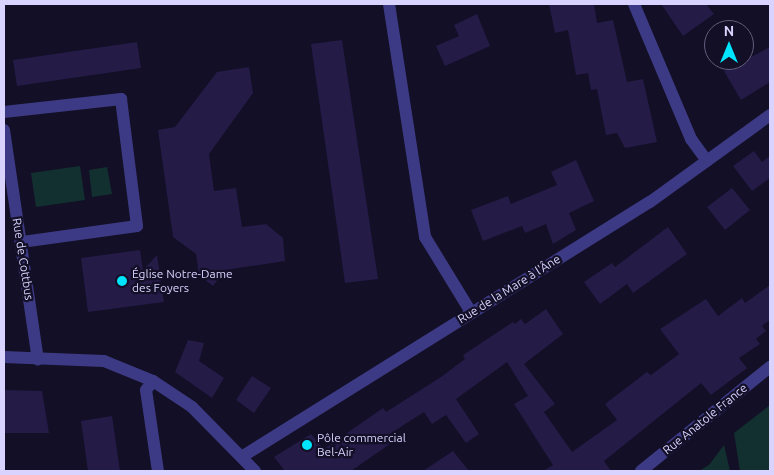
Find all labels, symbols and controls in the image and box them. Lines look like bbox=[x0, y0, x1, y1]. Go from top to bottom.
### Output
north arrow bbox=[704, 20, 754, 70]
text: N bbox=[724, 23, 734, 39]
street label: Rue de Cottbus bbox=[9, 217, 37, 301]
street label: Rue de la Mare à l'Âne bbox=[455, 252, 563, 326]
place label: Église Notre-Dame des Foyers bbox=[132, 267, 233, 295]
marker: Église Notre-Dame des Foyers bbox=[116, 275, 128, 287]
street label: Rue Anatole France bbox=[660, 380, 750, 458]
place label: Pôle commercial Bel-Air bbox=[317, 431, 406, 459]
marker: Pôle commercial Bel-Air bbox=[301, 439, 313, 451]

